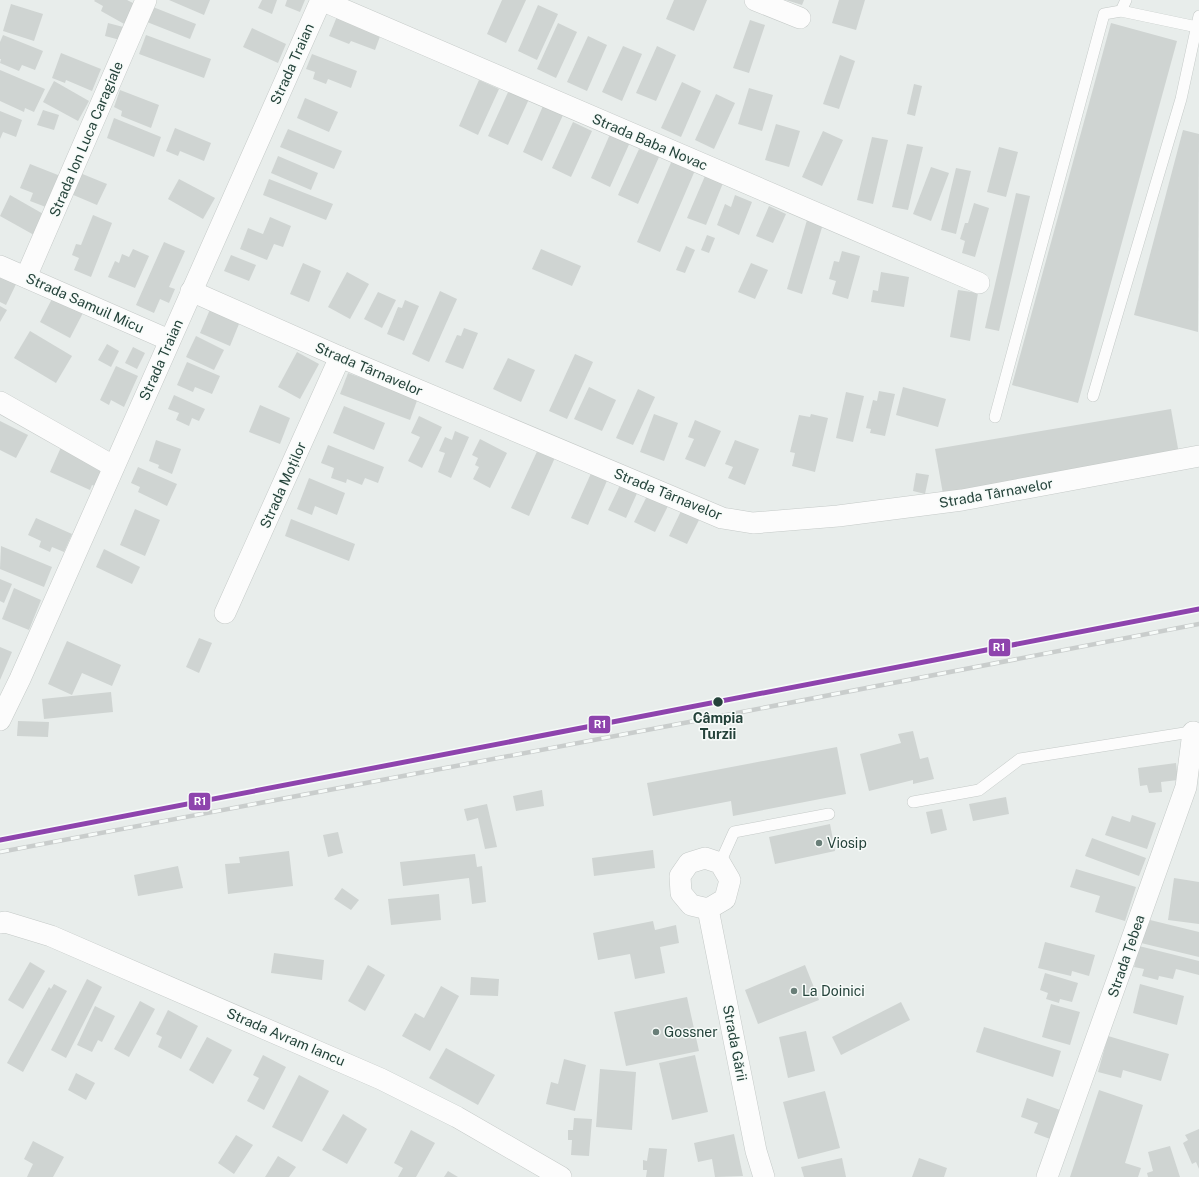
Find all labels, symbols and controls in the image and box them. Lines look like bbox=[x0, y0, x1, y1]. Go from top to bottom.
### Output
street label: Strada Traian bbox=[267, 21, 317, 107]
street label: Strada Ion Luca Caragiale bbox=[46, 59, 126, 219]
street label: Strada Baba Novac bbox=[590, 110, 710, 174]
street label: Strada Samuil Micu bbox=[24, 270, 146, 336]
street label: Strada Traian bbox=[136, 317, 186, 403]
street label: Strada Târnavelor bbox=[313, 339, 425, 399]
street label: Strada Moților bbox=[257, 439, 309, 531]
street label: Strada Târnavelor bbox=[612, 465, 724, 523]
street label: Strada Târnavelor bbox=[938, 475, 1054, 511]
line badge: R1 bbox=[988, 638, 1011, 657]
text: R1 bbox=[993, 641, 1005, 653]
marker: Câmpia Turzii bbox=[711, 695, 725, 709]
place label: Câmpia Turzii bbox=[693, 710, 743, 742]
line badge: R1 bbox=[588, 715, 611, 734]
text: R1 bbox=[594, 718, 606, 730]
line badge: R1 bbox=[188, 792, 211, 811]
text: R1 bbox=[194, 795, 206, 807]
place label: Viosip bbox=[827, 835, 867, 851]
marker: Viosip bbox=[814, 838, 824, 848]
street label: Strada Țebea bbox=[1104, 913, 1148, 999]
place label: La Doinici bbox=[802, 983, 865, 999]
marker: La Doinici bbox=[789, 986, 799, 996]
street label: Strada Gării bbox=[720, 1003, 750, 1083]
street label: Strada Avram Iancu bbox=[224, 1005, 348, 1069]
place label: Gossner bbox=[664, 1024, 718, 1040]
marker: Gossner bbox=[651, 1027, 661, 1037]

